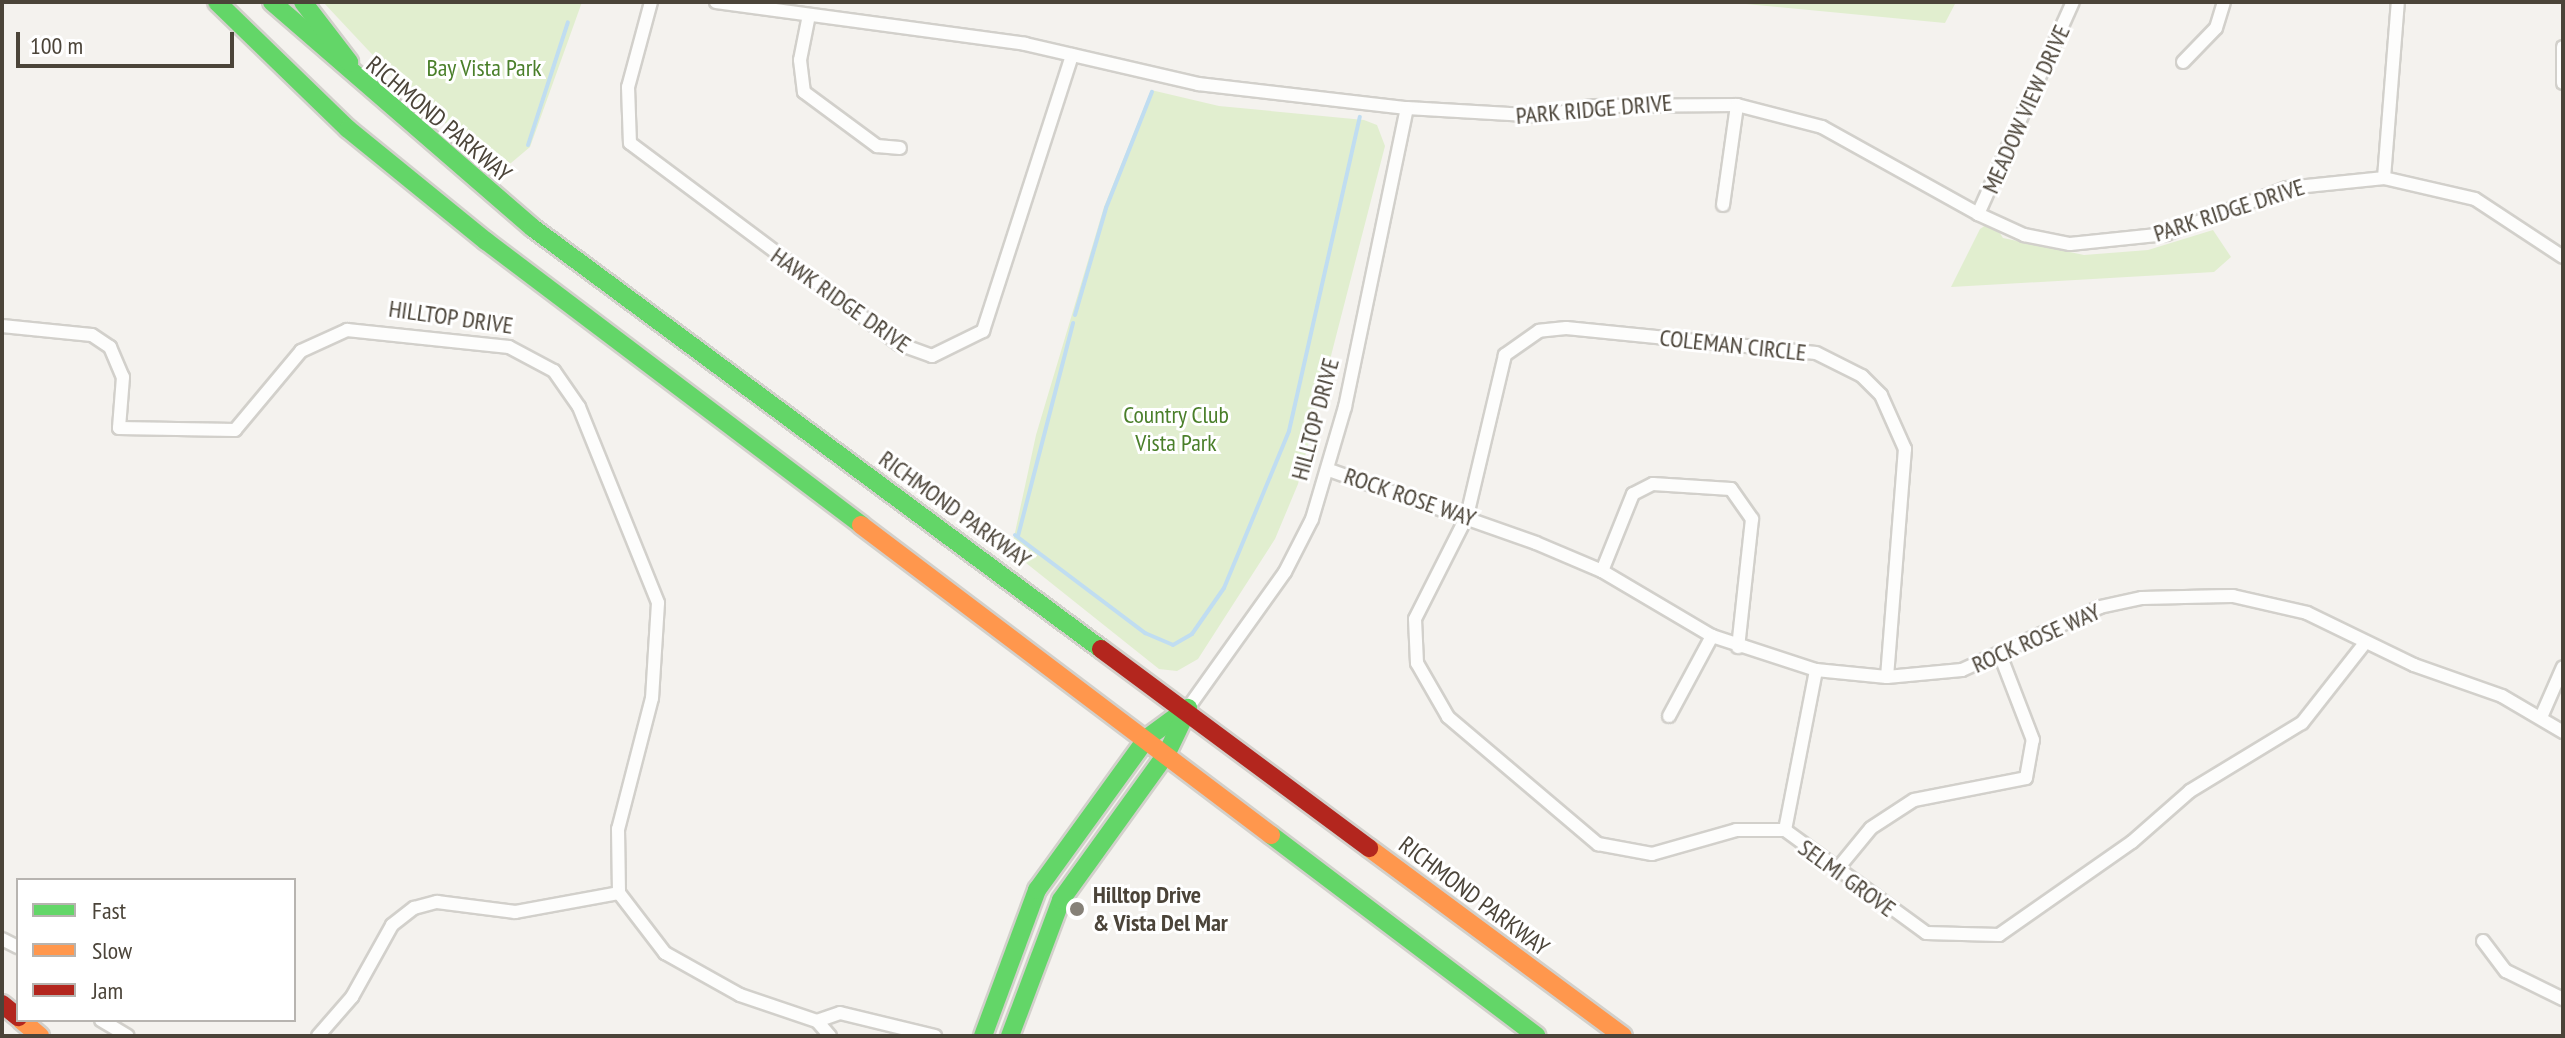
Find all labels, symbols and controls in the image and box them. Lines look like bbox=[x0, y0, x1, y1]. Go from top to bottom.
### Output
scale bar bbox=[20, 16, 238, 66]
street label: MEADOW VIEW DRIVE bbox=[1976, 20, 2076, 198]
text: 100 m bbox=[30, 30, 83, 61]
street label: RICHMOND PARKWAY bbox=[361, 50, 517, 188]
park label: Bay Vista Park bbox=[426, 54, 542, 82]
street label: PARK RIDGE DRIVE bbox=[1514, 88, 1674, 130]
street label: PARK RIDGE DRIVE bbox=[2150, 172, 2308, 248]
street label: HAWK RIDGE DRIVE bbox=[765, 241, 917, 359]
street label: HILLTOP DRIVE bbox=[387, 294, 515, 340]
street label: COLEMAN CIRCLE bbox=[1658, 323, 1808, 367]
street label: HILLTOP DRIVE bbox=[1285, 354, 1345, 484]
park label: Country Club Vista Park bbox=[1123, 401, 1229, 457]
street label: RICHMOND PARKWAY bbox=[874, 444, 1036, 574]
street label: ROCK ROSE WAY bbox=[1340, 461, 1480, 533]
street label: ROCK ROSE WAY bbox=[1967, 597, 2105, 679]
street label: RICHMOND PARKWAY bbox=[1393, 830, 1555, 962]
street label: SELMI GROVE bbox=[1793, 833, 1901, 923]
legend bbox=[16, 878, 296, 1022]
place label: Hilltop Drive & Vista Del Mar bbox=[1093, 881, 1228, 937]
text: Fast bbox=[92, 895, 126, 926]
marker: Hilltop Drive & Vista Del Mar bbox=[1068, 900, 1086, 918]
text: Slow bbox=[92, 935, 132, 966]
text: Jam bbox=[92, 975, 123, 1006]

